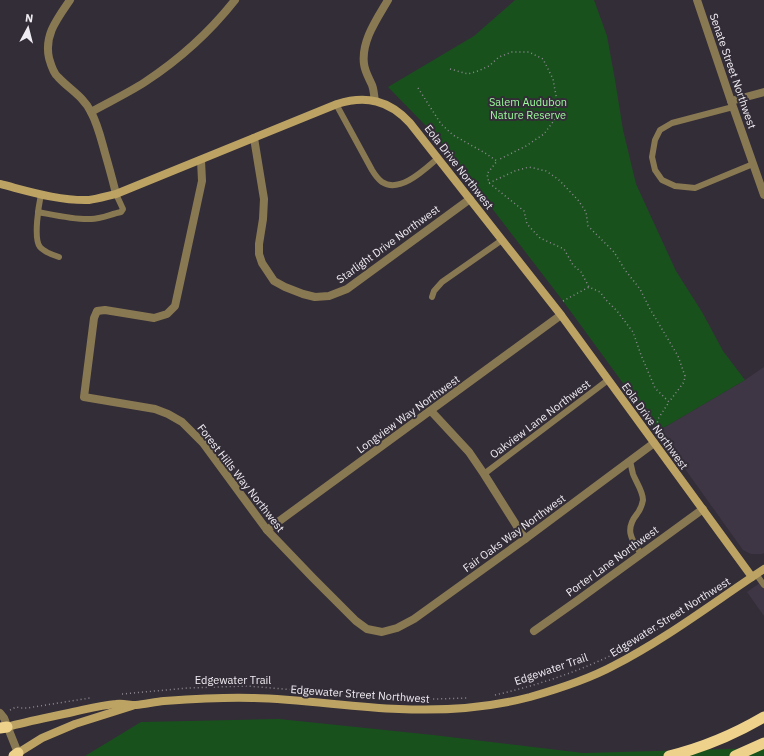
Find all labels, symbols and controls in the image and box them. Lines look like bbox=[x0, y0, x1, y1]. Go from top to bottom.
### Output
north arrow bbox=[8, 8, 48, 48]
text: N bbox=[24, 11, 34, 26]
street label: Senate Street Northwest bbox=[707, 11, 759, 131]
park label: Salem Audubon Nature Reserve bbox=[489, 95, 567, 122]
street label: Eola Drive Northwest bbox=[422, 122, 497, 212]
street label: Starlight Drive Northwest bbox=[334, 202, 442, 286]
street label: Longview Way Northwest bbox=[354, 372, 462, 456]
street label: Oakview Lane Northwest bbox=[487, 377, 593, 461]
street label: Eola Drive Northwest bbox=[619, 380, 691, 472]
street label: Forest Hills Way Northwest bbox=[194, 421, 288, 535]
street label: Fair Oaks Way Northwest bbox=[460, 491, 568, 575]
street label: Porter Lane Northwest bbox=[563, 523, 661, 599]
street label: Edgewater Street Northwest bbox=[607, 574, 733, 660]
street label: Edgewater Trail bbox=[513, 650, 589, 688]
street label: Edgewater Trail bbox=[195, 673, 271, 687]
street label: Edgewater Street Northwest bbox=[290, 682, 430, 706]

